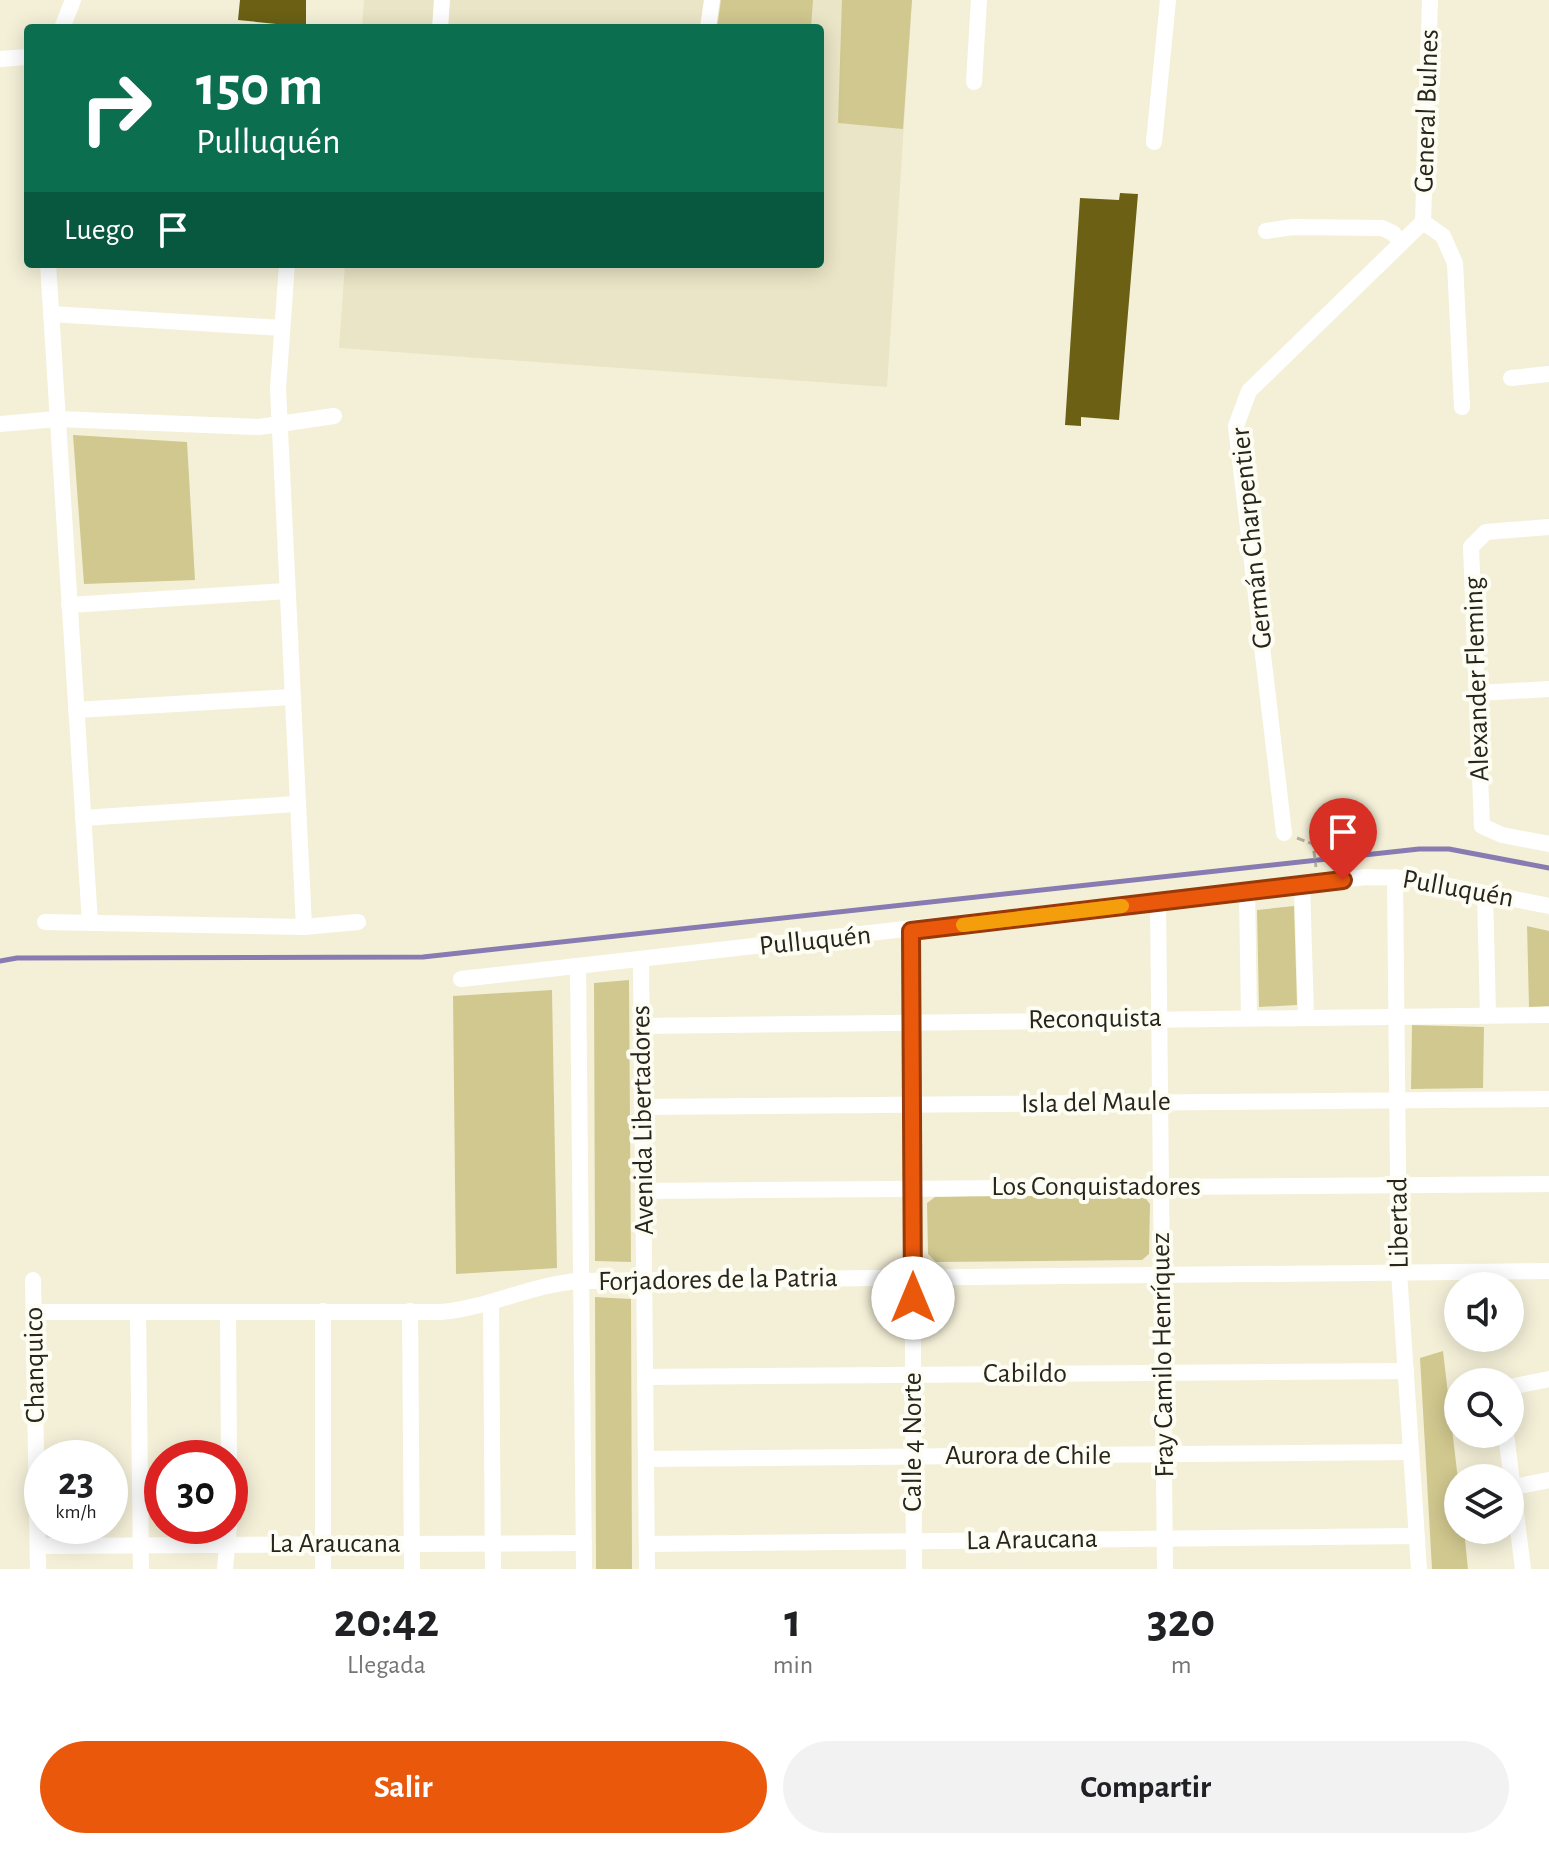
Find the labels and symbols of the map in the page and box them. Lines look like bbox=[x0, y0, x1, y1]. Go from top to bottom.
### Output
street label: General Bulnes bbox=[1410, 29, 1444, 193]
street label: Germán Charpentier bbox=[1226, 426, 1278, 650]
street label: Alexander Fleming bbox=[1459, 576, 1495, 782]
pin bbox=[1309, 798, 1377, 880]
street label: Pulluquén bbox=[1400, 865, 1516, 913]
street label: Pulluquén bbox=[758, 921, 872, 961]
street label: Reconquista bbox=[1028, 1004, 1162, 1034]
street label: Avenida Libertadores bbox=[627, 1005, 659, 1235]
street label: Isla del Maule bbox=[1021, 1088, 1171, 1118]
street label: Los Conquistadores bbox=[991, 1173, 1201, 1201]
street label: Libertad bbox=[1384, 1177, 1414, 1269]
street label: Fray Camilo Henríquez bbox=[1147, 1232, 1179, 1478]
position arrow bbox=[871, 1256, 955, 1340]
street label: Forjadores de la Patria bbox=[598, 1264, 838, 1296]
street label: Chanquico bbox=[20, 1307, 50, 1423]
street label: Cabildo bbox=[983, 1360, 1067, 1388]
street label: Calle 4 Norte bbox=[899, 1372, 927, 1512]
speed limit sign: 30 bbox=[144, 1440, 248, 1544]
street label: Aurora de Chile bbox=[945, 1442, 1111, 1470]
street label: La Araucana bbox=[966, 1525, 1098, 1555]
street label: La Araucana bbox=[269, 1530, 401, 1558]

